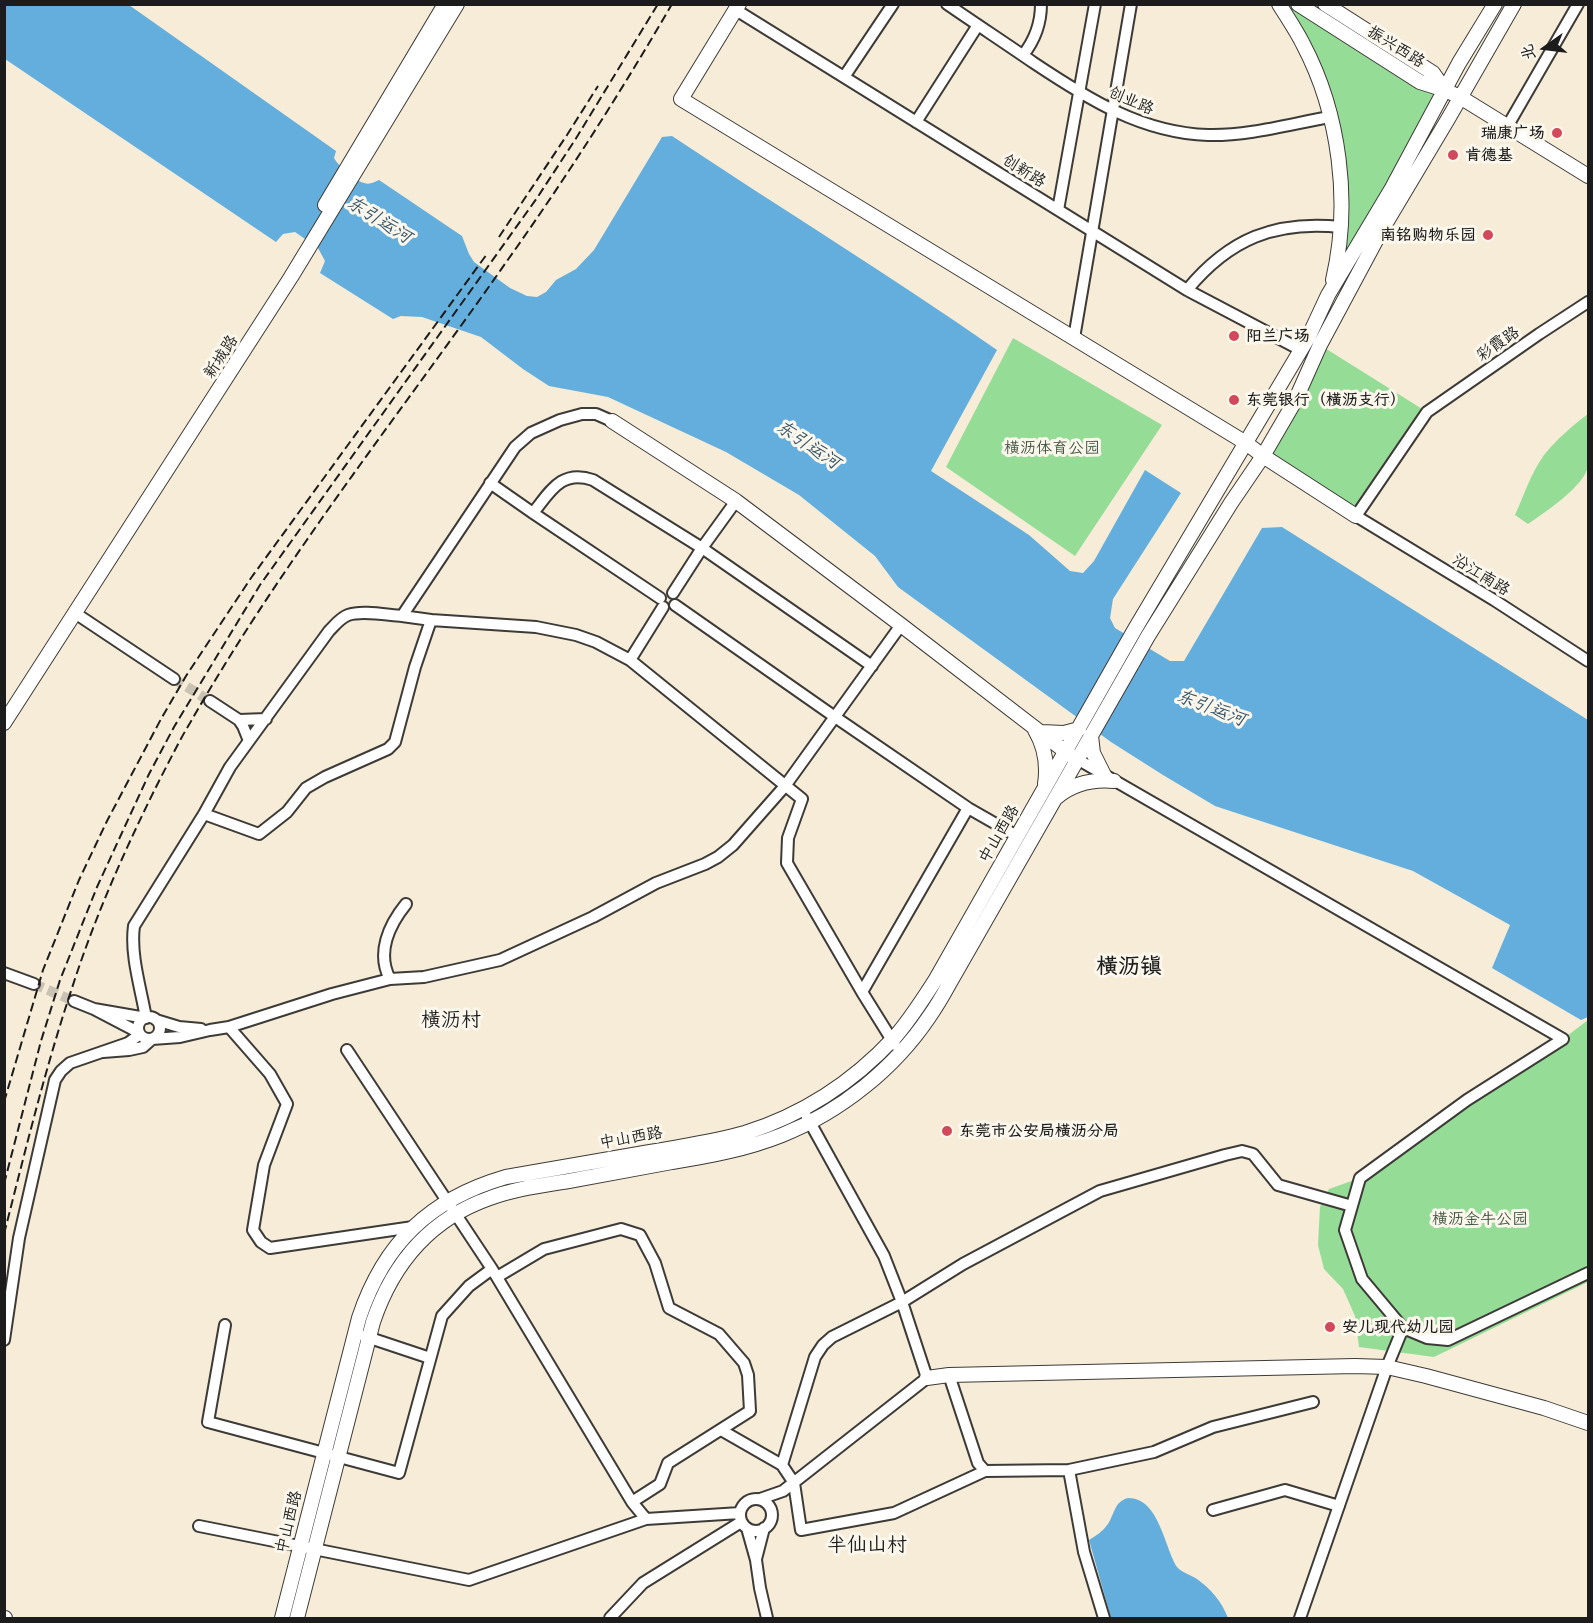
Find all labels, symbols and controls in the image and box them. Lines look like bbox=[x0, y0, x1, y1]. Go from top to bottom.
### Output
north arrow bbox=[1515, 18, 1575, 78]
street label: 振兴西路 bbox=[1364, 22, 1428, 72]
text: 北 bbox=[1516, 42, 1539, 63]
street label: 创业路 bbox=[1105, 83, 1157, 119]
place label: 瑞康广场 bbox=[1481, 123, 1545, 143]
marker: 瑞康广场 bbox=[1550, 126, 1564, 140]
place label: 肯德基 bbox=[1465, 145, 1513, 165]
marker: 肯德基 bbox=[1446, 148, 1460, 162]
street label: 创新路 bbox=[999, 150, 1049, 192]
water label: 东引运河 bbox=[343, 192, 415, 248]
place label: 南铭购物乐园 bbox=[1380, 225, 1476, 245]
marker: 南铭购物乐园 bbox=[1481, 228, 1495, 242]
street label: 彩霞路 bbox=[1473, 322, 1523, 366]
place label: 阳兰广场 bbox=[1246, 326, 1310, 346]
marker: 阳兰广场 bbox=[1227, 329, 1241, 343]
street label: 新城路 bbox=[200, 332, 242, 382]
place label: 东莞银行（横沥支行） bbox=[1246, 390, 1406, 410]
marker: 东莞银行（横沥支行） bbox=[1227, 393, 1241, 407]
water label: 东引运河 bbox=[772, 416, 844, 474]
park label: 横沥体育公园 bbox=[1004, 438, 1100, 458]
street label: 沿江南路 bbox=[1449, 550, 1513, 600]
water label: 东引运河 bbox=[1174, 685, 1248, 731]
street label: 中山西路 bbox=[975, 801, 1023, 867]
district label: 横沥镇 bbox=[1096, 954, 1162, 980]
district label: 横沥村 bbox=[421, 1008, 481, 1032]
place label: 东莞市公安局横沥分局 bbox=[959, 1121, 1119, 1141]
street label: 中山西路 bbox=[598, 1123, 664, 1153]
marker: 东莞市公安局横沥分局 bbox=[940, 1124, 954, 1138]
park label: 横沥金牛公园 bbox=[1432, 1209, 1528, 1229]
place label: 安儿现代幼儿园 bbox=[1342, 1317, 1454, 1337]
marker: 安儿现代幼儿园 bbox=[1323, 1320, 1337, 1334]
street label: 中山西路 bbox=[272, 1489, 306, 1555]
district label: 半仙山村 bbox=[827, 1533, 907, 1557]

